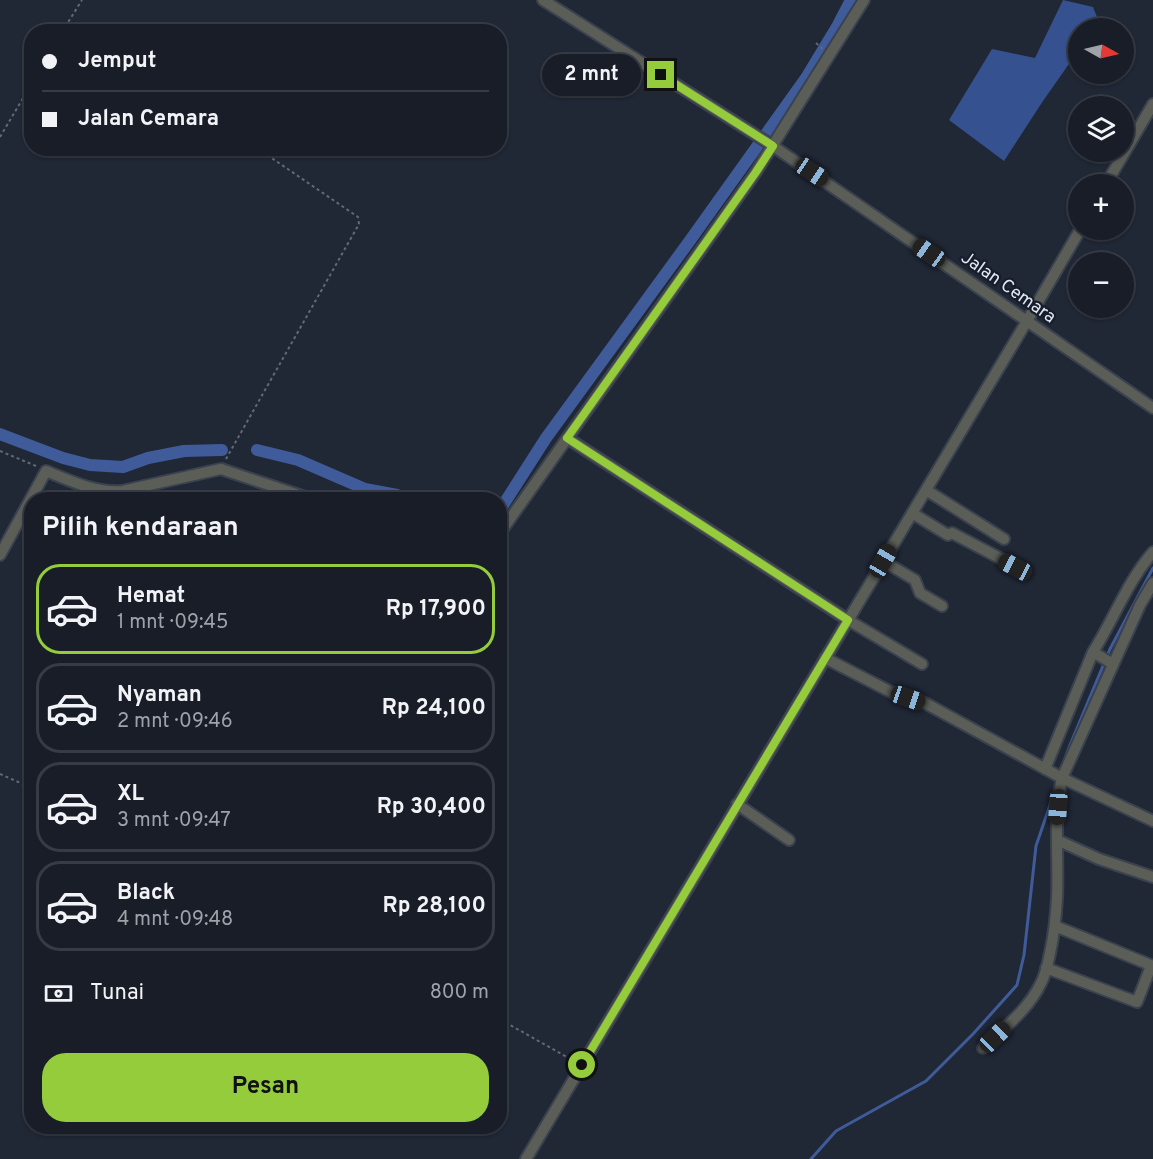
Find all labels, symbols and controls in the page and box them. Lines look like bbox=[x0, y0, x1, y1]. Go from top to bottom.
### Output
north arrow bbox=[1068, 18, 1134, 84]
map controls bbox=[1068, 18, 1134, 318]
text: Jemput bbox=[78, 48, 156, 75]
callout: 2 mnt bbox=[541, 54, 640, 96]
route end bbox=[647, 61, 674, 88]
text: 2 mnt bbox=[564, 62, 619, 88]
button: layers bbox=[1068, 96, 1134, 162]
text: Jalan Cemara bbox=[78, 106, 219, 133]
car bbox=[792, 154, 832, 190]
button: + bbox=[1068, 174, 1134, 240]
car bbox=[909, 235, 949, 271]
street label: Jalan Cemara bbox=[956, 247, 1060, 329]
button: − bbox=[1068, 252, 1134, 318]
text: Pilih kendaraan bbox=[42, 511, 239, 545]
car bbox=[866, 541, 900, 581]
car bbox=[995, 551, 1035, 583]
icon: car bbox=[45, 582, 99, 636]
text: Hemat bbox=[117, 583, 185, 610]
text: Rp 17,900 bbox=[386, 596, 486, 623]
text: 1 mnt · 09:45 bbox=[117, 610, 228, 636]
icon: car bbox=[45, 681, 99, 735]
text: Nyaman bbox=[117, 682, 202, 709]
car bbox=[888, 684, 928, 712]
text: Rp 24,100 bbox=[382, 695, 486, 722]
text: 2 mnt · 09:46 bbox=[117, 709, 233, 735]
icon: car bbox=[45, 780, 99, 834]
text: XL bbox=[117, 781, 144, 808]
car bbox=[1048, 788, 1068, 826]
text: Rp 30,400 bbox=[377, 794, 486, 821]
text: 3 mnt · 09:47 bbox=[117, 808, 231, 834]
icon: car bbox=[45, 879, 99, 933]
text: Black bbox=[117, 880, 175, 907]
text: Rp 28,100 bbox=[383, 893, 486, 920]
text: 4 mnt · 09:48 bbox=[117, 907, 233, 933]
icon: cash bbox=[42, 977, 75, 1010]
text: Tunai bbox=[90, 980, 144, 1007]
text: 800 m bbox=[430, 980, 489, 1006]
car bbox=[976, 1018, 1014, 1056]
route start bbox=[568, 1051, 595, 1078]
button: Pesan bbox=[42, 1053, 489, 1122]

